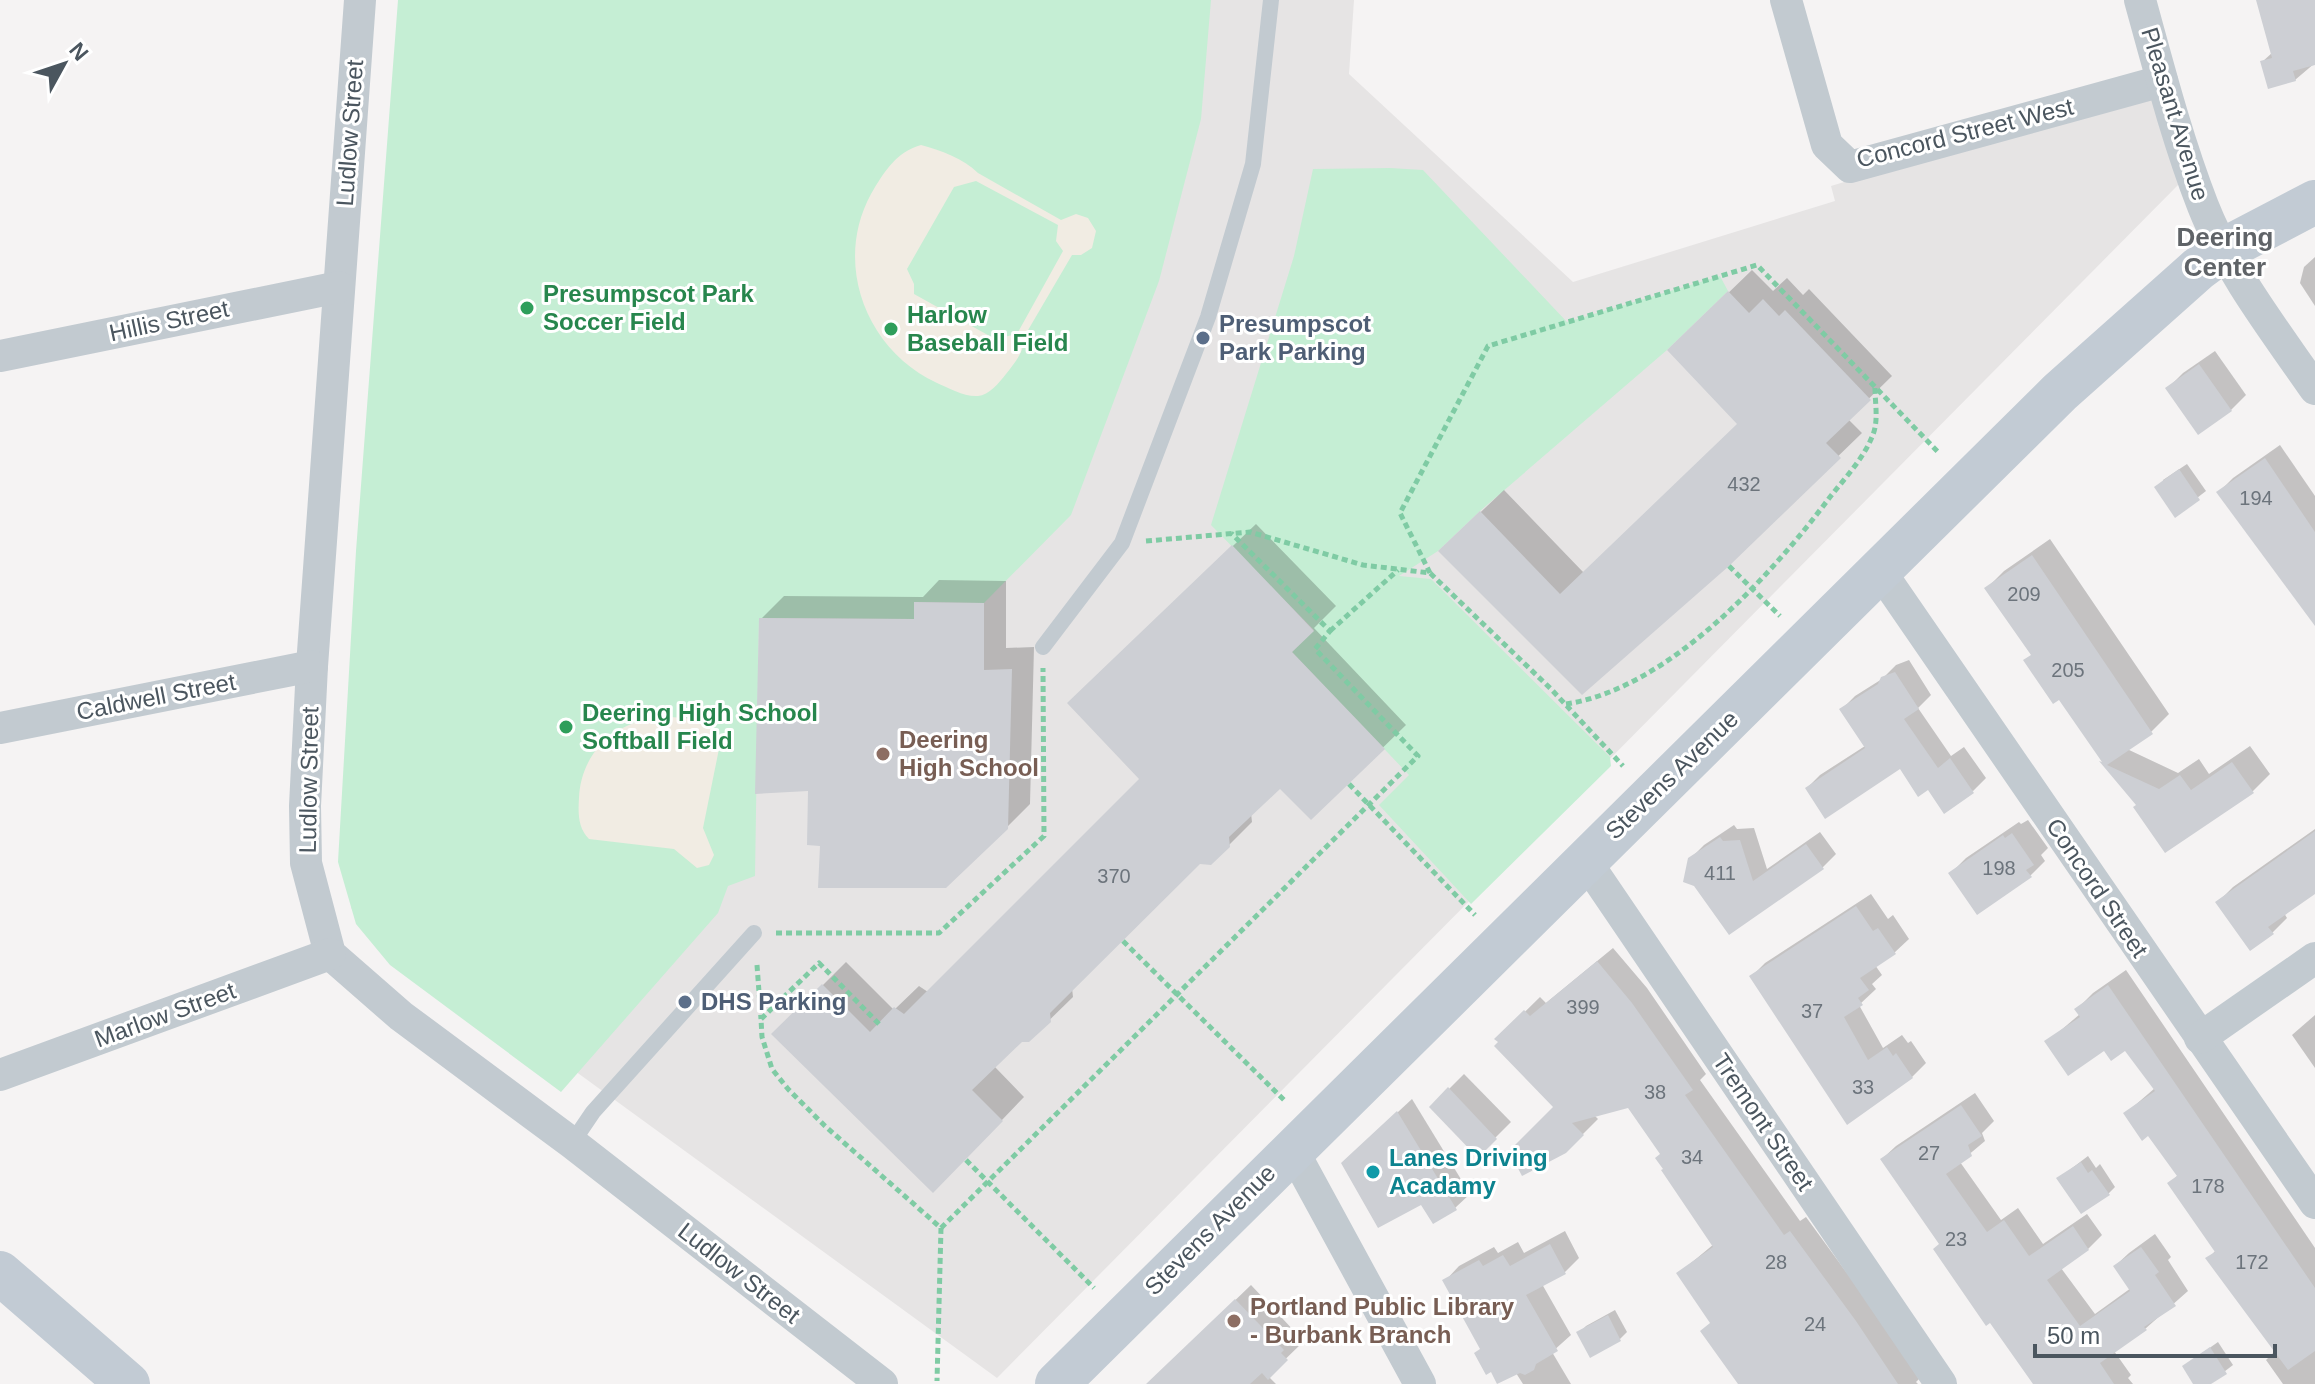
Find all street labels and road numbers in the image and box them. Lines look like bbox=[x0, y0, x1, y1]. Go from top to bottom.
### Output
street label: Pleasant Avenue bbox=[2136, 24, 2215, 204]
street label: Ludlow Street bbox=[331, 58, 368, 207]
street label: Concord Street West bbox=[1854, 92, 2076, 173]
street label: Hillis Street bbox=[107, 295, 231, 346]
street label: Caldwell Street bbox=[74, 668, 238, 725]
street label: Stevens Avenue bbox=[1600, 705, 1743, 844]
street label: Ludlow Street bbox=[294, 706, 323, 854]
street label: Concord Street bbox=[2041, 813, 2154, 962]
street label: Marlow Street bbox=[91, 976, 239, 1053]
street label: Tremont Street bbox=[1708, 1048, 1819, 1196]
street label: Stevens Avenue bbox=[1139, 1159, 1280, 1300]
street label: Ludlow Street bbox=[673, 1217, 806, 1329]

